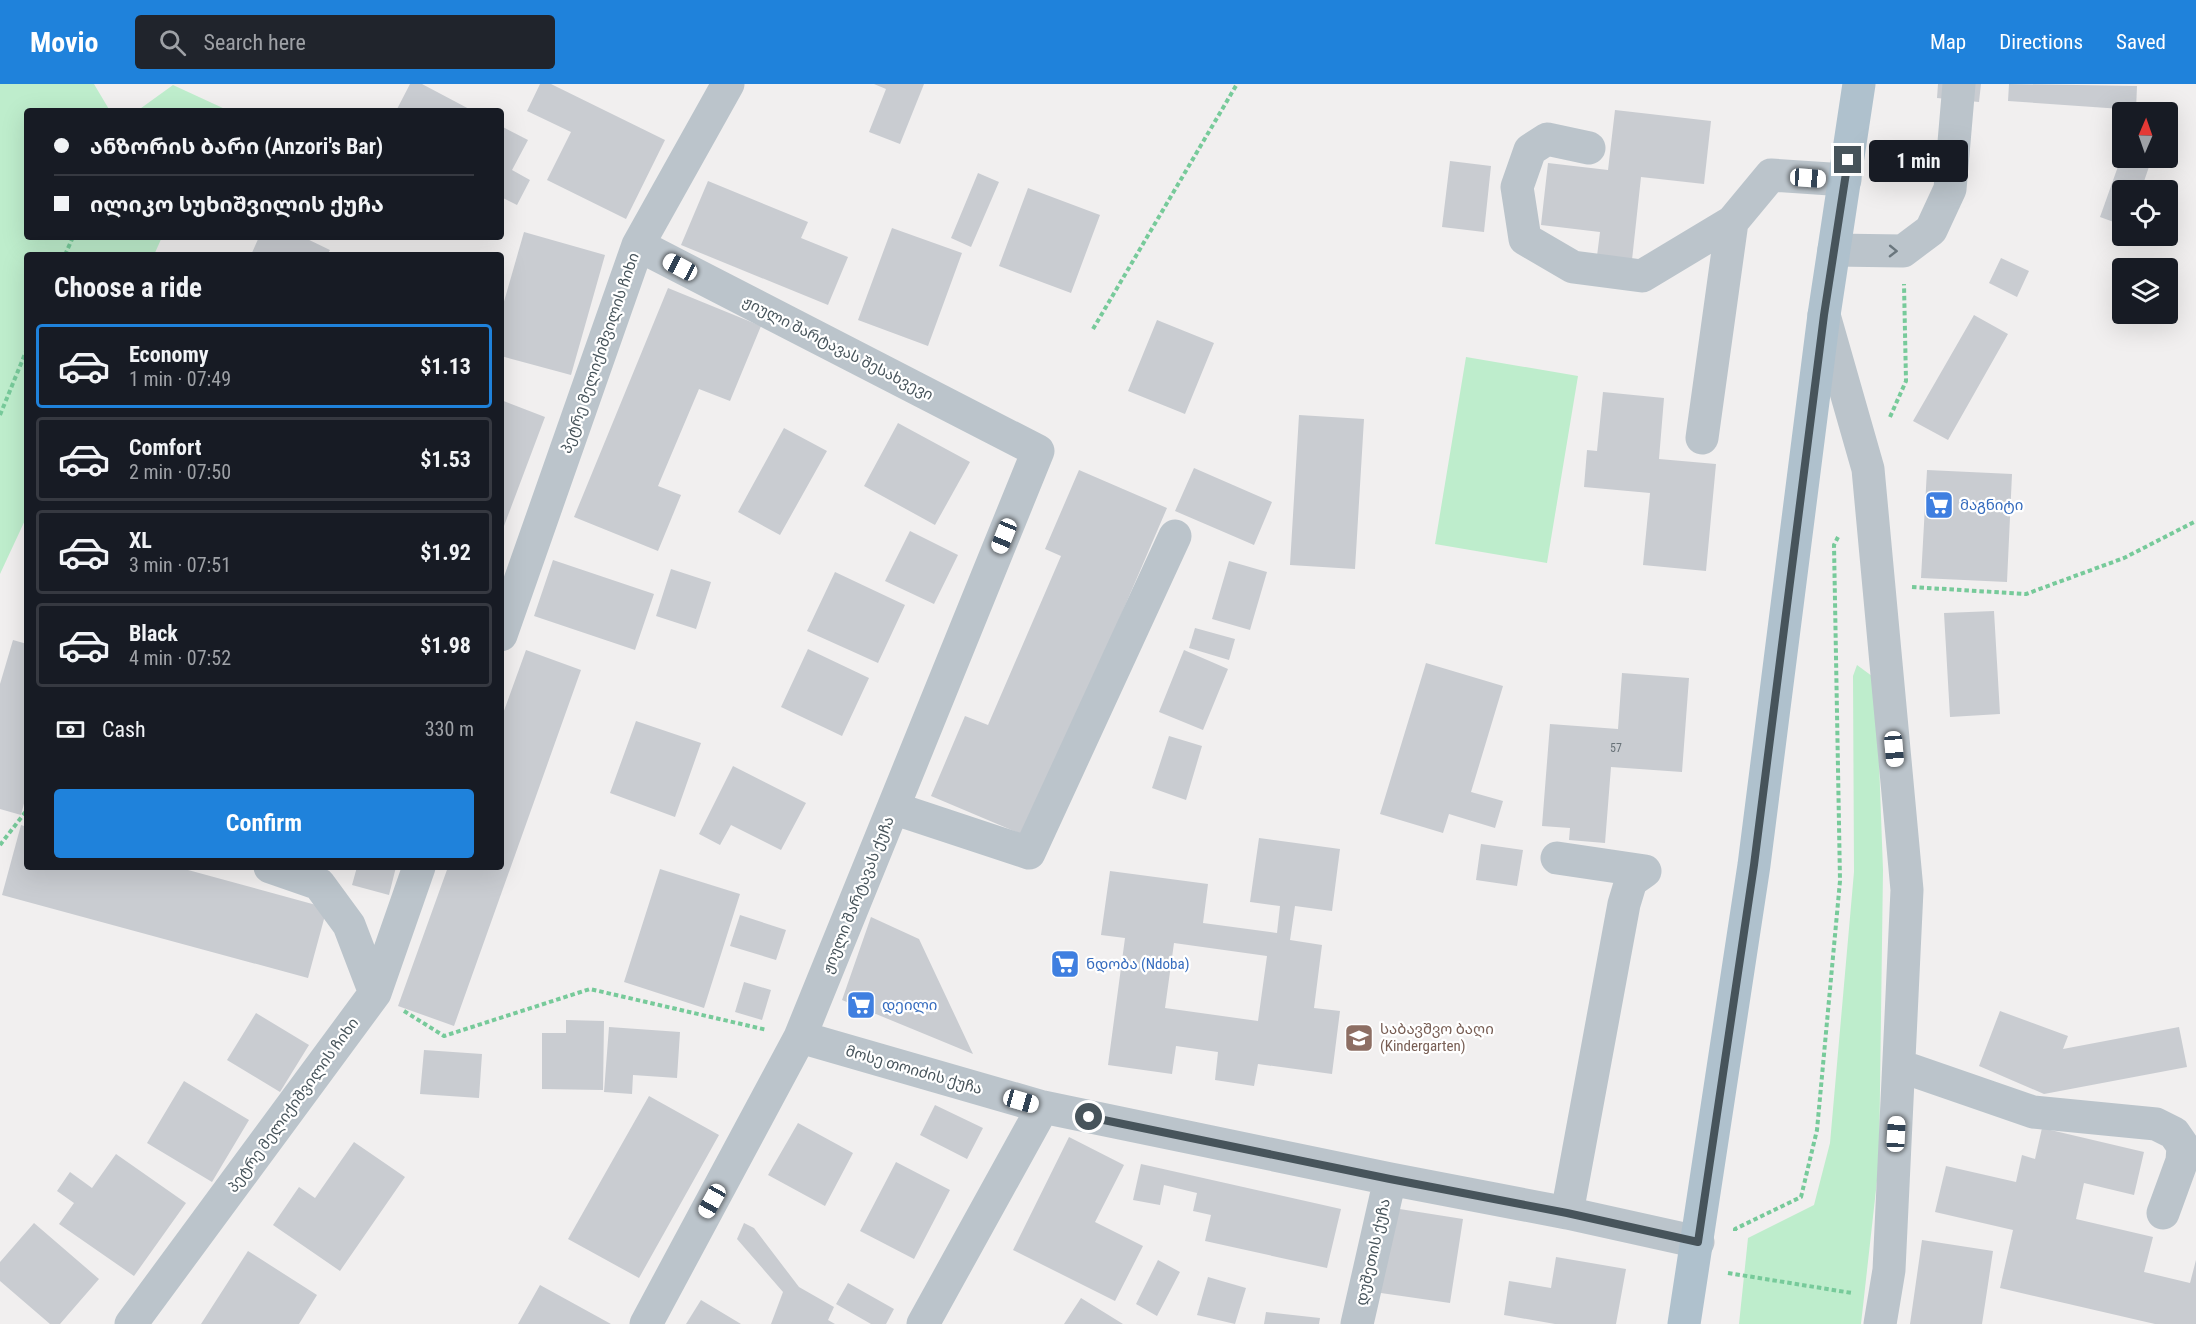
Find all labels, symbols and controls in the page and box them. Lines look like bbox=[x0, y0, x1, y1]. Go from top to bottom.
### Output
search box bbox=[135, 15, 555, 69]
text: Movio bbox=[30, 26, 99, 59]
icon: search bbox=[156, 26, 189, 59]
text: Search here bbox=[204, 30, 306, 55]
text: Map bbox=[1930, 30, 1966, 54]
text: Directions bbox=[1999, 30, 2083, 54]
text: Saved bbox=[2116, 30, 2166, 54]
north arrow bbox=[2112, 102, 2178, 168]
map controls bbox=[2112, 102, 2178, 324]
text: ანზორის ბარი (Anzori's Bar) bbox=[90, 134, 383, 159]
callout: 1 min bbox=[1869, 139, 1968, 181]
route end bbox=[1834, 146, 1861, 173]
text: 1 min bbox=[1896, 149, 1941, 173]
car bbox=[1789, 168, 1827, 188]
button: locate bbox=[2112, 180, 2178, 246]
text: ილიკო სუხიშვილის ქუჩა bbox=[90, 192, 384, 217]
one-way arrow bbox=[1888, 244, 1897, 257]
street label: პეტრე მელიქიშვილის ჩიხი bbox=[557, 250, 643, 456]
car bbox=[660, 251, 700, 283]
button: layers bbox=[2112, 258, 2178, 324]
text: Choose a ride bbox=[54, 272, 202, 304]
street label: ჟიული შარტავას შესახვევი bbox=[740, 292, 936, 404]
icon: car bbox=[57, 339, 111, 393]
text: Economy bbox=[129, 342, 209, 367]
text: $1.13 bbox=[420, 354, 471, 379]
text: 1 min · 07:49 bbox=[129, 367, 231, 391]
icon: car bbox=[57, 432, 111, 486]
text: Comfort bbox=[129, 435, 202, 460]
text: $1.53 bbox=[420, 447, 471, 472]
text: 2 min · 07:50 bbox=[129, 460, 231, 484]
supermarket icon: მაგნიტი bbox=[1923, 489, 1955, 521]
place label: მაგნიტი bbox=[1960, 496, 2023, 514]
car bbox=[989, 516, 1019, 556]
icon: car bbox=[57, 525, 111, 579]
text: XL bbox=[129, 528, 152, 553]
text: $1.92 bbox=[420, 540, 471, 565]
text: 3 min · 07:51 bbox=[129, 553, 231, 577]
icon: car bbox=[57, 618, 111, 672]
text: Black bbox=[129, 621, 178, 646]
text: $1.98 bbox=[420, 633, 471, 658]
text: 4 min · 07:52 bbox=[129, 646, 231, 670]
icon: cash bbox=[54, 713, 87, 746]
text: Cash bbox=[102, 717, 146, 742]
text: 330 m bbox=[425, 717, 474, 741]
car bbox=[1883, 730, 1905, 768]
house number: 57 bbox=[1610, 741, 1622, 755]
button: Confirm bbox=[54, 789, 474, 858]
street label: ჟიული შარტავას ქუჩა bbox=[818, 814, 898, 976]
supermarket icon: ნდობა (Ndoba) bbox=[1049, 948, 1081, 980]
place label: ნდობა (Ndoba) bbox=[1086, 955, 1189, 973]
supermarket icon: დეილი bbox=[845, 989, 877, 1021]
place label: დეილი bbox=[882, 996, 937, 1014]
street label: პეტრე მელიქიშვილის ჩიხი bbox=[224, 1014, 362, 1196]
place label: საბავშვო ბაღი (Kindergarten) bbox=[1380, 1020, 1494, 1055]
school or university icon: საბავშვო ბაღი (Kindergarten) bbox=[1343, 1022, 1375, 1054]
street label: მოსე თოიძის ქუჩა bbox=[844, 1042, 984, 1098]
car bbox=[1001, 1087, 1041, 1115]
route start bbox=[1075, 1103, 1102, 1130]
car bbox=[1886, 1116, 1906, 1152]
car bbox=[695, 1181, 729, 1221]
street label: დუშეთის ქუჩა bbox=[1352, 1197, 1394, 1307]

